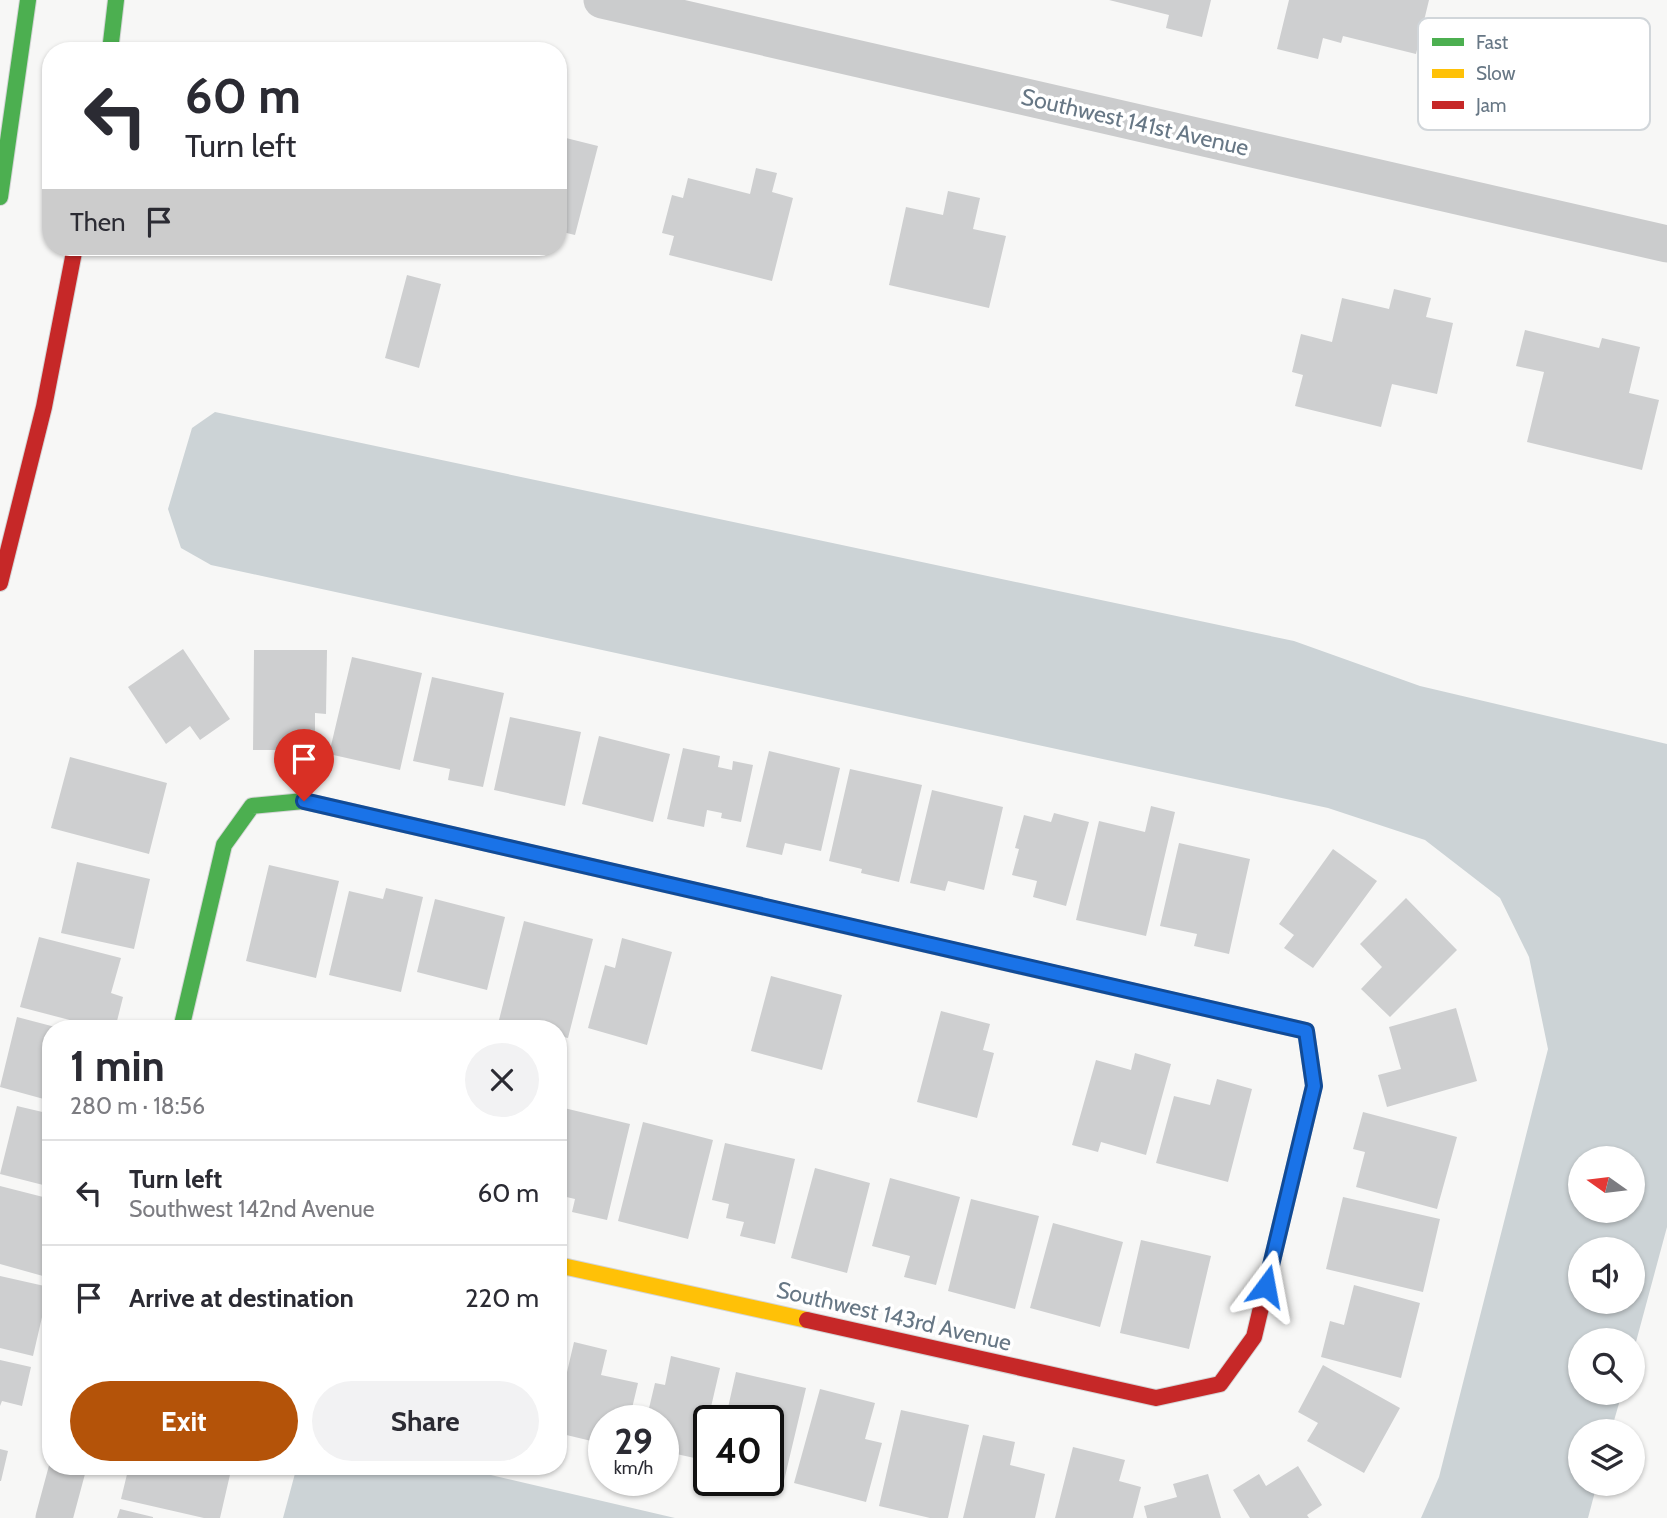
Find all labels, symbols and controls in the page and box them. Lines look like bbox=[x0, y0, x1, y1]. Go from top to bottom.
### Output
legend bbox=[1418, 18, 1650, 130]
text: Fast bbox=[1476, 31, 1509, 54]
text: Slow bbox=[1476, 62, 1516, 85]
text: 60 m bbox=[185, 66, 301, 125]
icon: left bbox=[70, 70, 161, 161]
street label: Southwest 141st Avenue bbox=[1019, 82, 1252, 162]
text: Jam bbox=[1475, 94, 1506, 117]
text: Turn left bbox=[185, 126, 296, 165]
icon: arrive bbox=[140, 203, 178, 241]
text: Then bbox=[70, 206, 126, 238]
pin bbox=[274, 729, 334, 801]
icon: arrive bbox=[285, 740, 323, 778]
text: 1 min bbox=[70, 1040, 165, 1092]
button: close bbox=[465, 1043, 539, 1117]
text: 280 m · 18:56 bbox=[70, 1092, 205, 1120]
north arrow bbox=[1568, 1146, 1645, 1223]
map controls bbox=[1568, 1146, 1645, 1496]
text: Turn left bbox=[129, 1163, 222, 1195]
icon: left bbox=[70, 1174, 108, 1212]
text: 60 m bbox=[477, 1177, 539, 1209]
text: Southwest 142nd Avenue bbox=[129, 1195, 375, 1223]
button: sound bbox=[1568, 1237, 1645, 1314]
position arrow bbox=[1229, 1249, 1303, 1323]
street label: Southwest 143rd Avenue bbox=[774, 1275, 1014, 1357]
icon: arrive bbox=[70, 1279, 108, 1317]
text: Arrive at destination bbox=[129, 1282, 354, 1314]
text: 220 m bbox=[465, 1282, 539, 1314]
button: search bbox=[1568, 1328, 1645, 1405]
button: Exit bbox=[70, 1381, 298, 1461]
button: Share bbox=[312, 1381, 539, 1461]
speed limit sign: 40 bbox=[693, 1405, 784, 1496]
button: layers bbox=[1568, 1419, 1645, 1496]
text: 29 bbox=[614, 1420, 653, 1463]
text: km/h bbox=[614, 1457, 653, 1479]

